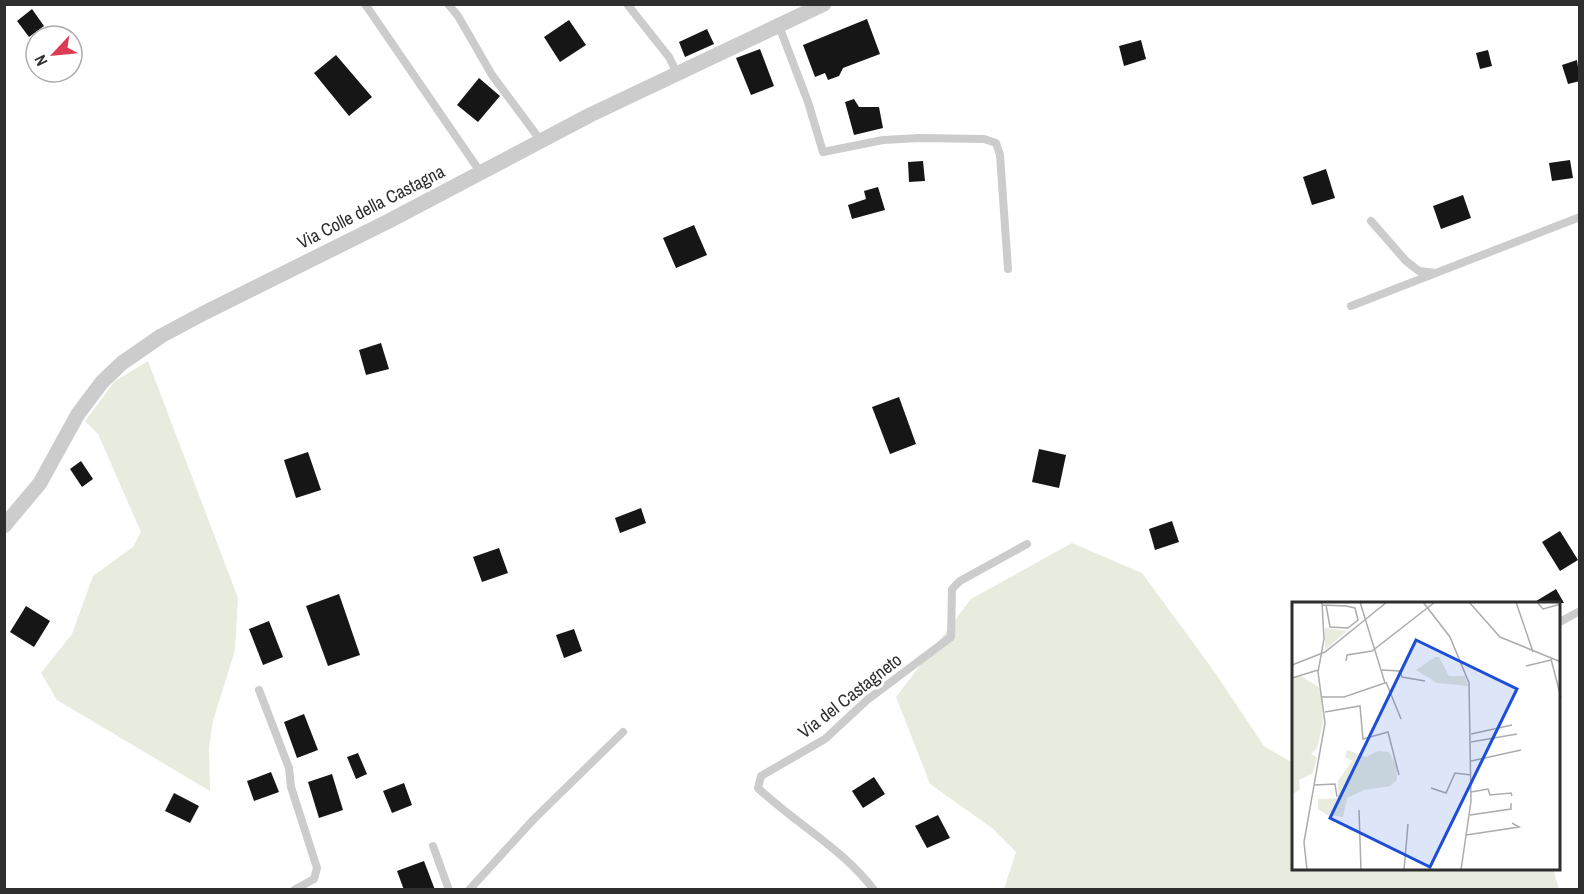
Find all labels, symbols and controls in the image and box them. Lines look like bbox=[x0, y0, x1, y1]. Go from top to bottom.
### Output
north arrow bbox=[24, 24, 84, 84]
text: N bbox=[29, 51, 52, 70]
street label: Via Colle della Castagna bbox=[293, 159, 449, 255]
inset map bbox=[1292, 602, 1560, 870]
street label: Via del Castagneto bbox=[793, 647, 907, 744]

